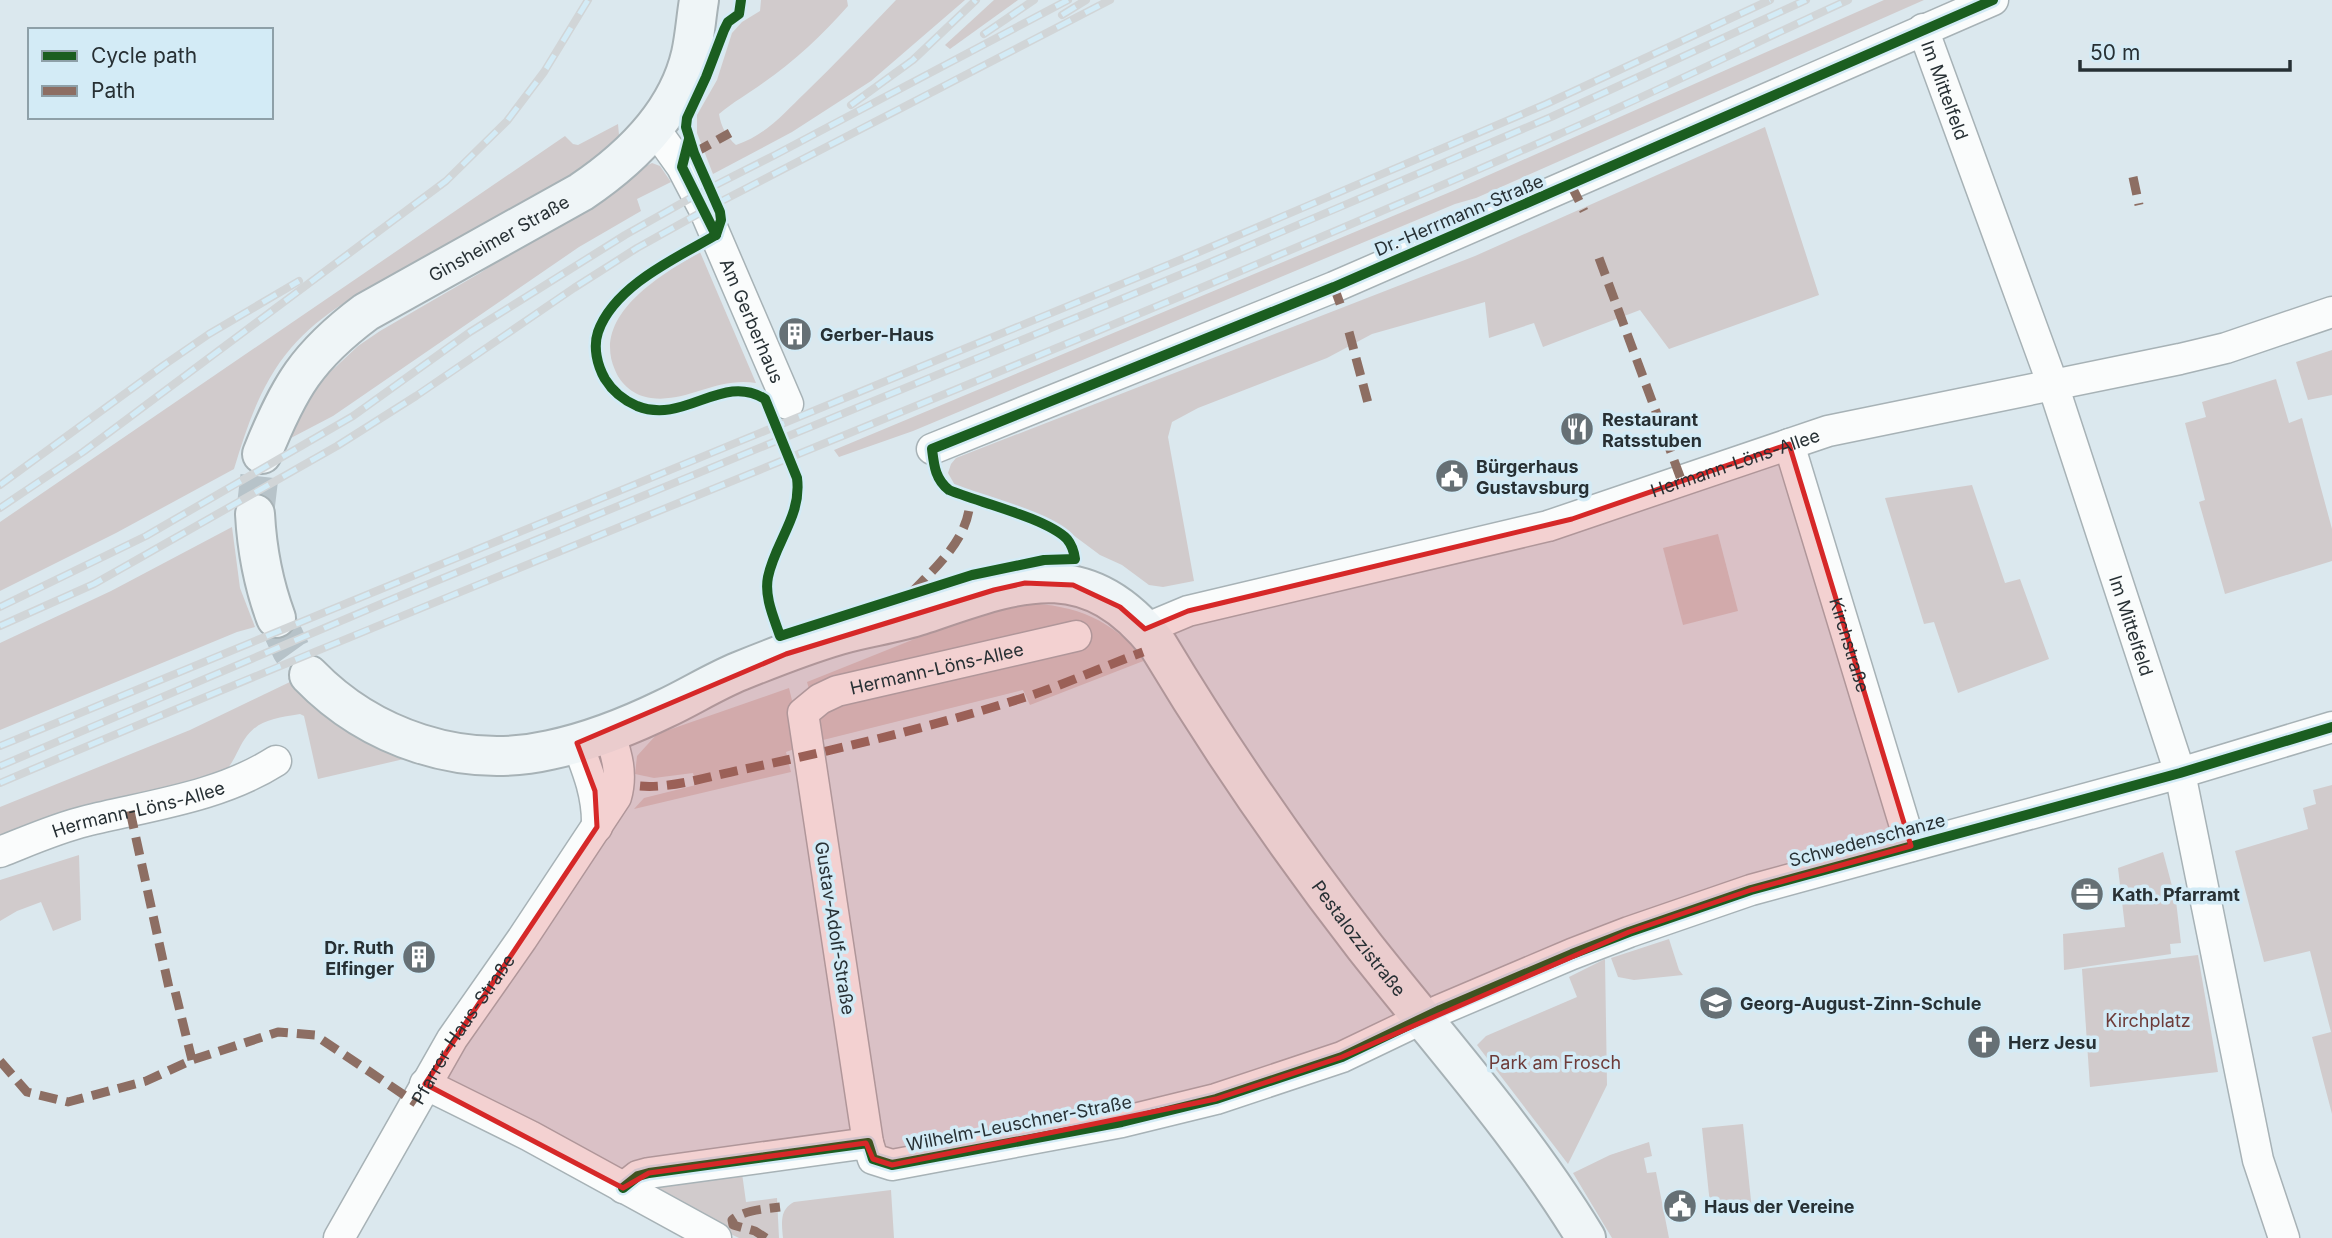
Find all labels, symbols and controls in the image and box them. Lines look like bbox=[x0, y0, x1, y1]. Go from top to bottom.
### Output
legend bbox=[28, 28, 273, 119]
scale bar bbox=[2080, 28, 2290, 72]
street label: Im Mittelfeld bbox=[1918, 37, 1973, 143]
text: 50 m bbox=[2090, 40, 2140, 65]
text: Cycle path bbox=[91, 43, 197, 68]
text: Path bbox=[91, 78, 136, 103]
street label: Dr.-Herrmann-Straße bbox=[1371, 170, 1547, 260]
street label: Ginsheimer Straße bbox=[425, 190, 573, 285]
street label: Am Gerberhaus bbox=[716, 255, 788, 386]
building icon: Gerber-Haus bbox=[776, 315, 814, 353]
place label: Gerber-Haus bbox=[820, 324, 934, 345]
place label: Restaurant Ratsstuben bbox=[1602, 409, 1702, 451]
restaurant icon: Restaurant Ratsstuben bbox=[1558, 410, 1596, 448]
street label: Hermann-Löns-Allee bbox=[1648, 424, 1822, 501]
place label: Bürgerhaus Gustavsburg bbox=[1476, 456, 1589, 498]
public building icon: Bürgerhaus Gustavsburg bbox=[1433, 457, 1471, 495]
street label: Im Mittelfeld bbox=[2105, 573, 2158, 678]
street label: Kirchstraße bbox=[1826, 595, 1874, 695]
street label: Hermann-Löns-Allee bbox=[848, 638, 1025, 698]
street label: Hermann-Löns-Allee bbox=[49, 776, 227, 841]
street label: Schwedenschanze bbox=[1787, 809, 1947, 871]
street label: Gustav-Adolf-Straße bbox=[811, 840, 859, 1016]
office icon: Kath. Pfarramt bbox=[2068, 875, 2106, 913]
street label: Pestalozzistraße bbox=[1308, 876, 1410, 1000]
place label: Kath. Pfarramt bbox=[2112, 884, 2240, 905]
place label: Dr. Ruth Elfinger bbox=[324, 937, 394, 979]
building icon: Dr. Ruth Elfinger bbox=[400, 938, 438, 976]
street label: Pfarrer-Haus-Straße bbox=[407, 950, 519, 1108]
school or university icon: Georg-August-Zinn-Schule bbox=[1697, 984, 1735, 1022]
place label: Georg-August-Zinn-Schule bbox=[1740, 993, 1982, 1014]
park label: Kirchplatz bbox=[2105, 1010, 2191, 1031]
church icon: Herz Jesu bbox=[1965, 1023, 2003, 1061]
place label: Herz Jesu bbox=[2008, 1032, 2097, 1053]
park label: Park am Frosch bbox=[1489, 1052, 1621, 1073]
street label: Wilhelm-Leuschner-Straße bbox=[905, 1091, 1133, 1155]
public building icon: Haus der Vereine bbox=[1661, 1187, 1699, 1225]
place label: Haus der Vereine bbox=[1704, 1196, 1855, 1217]

